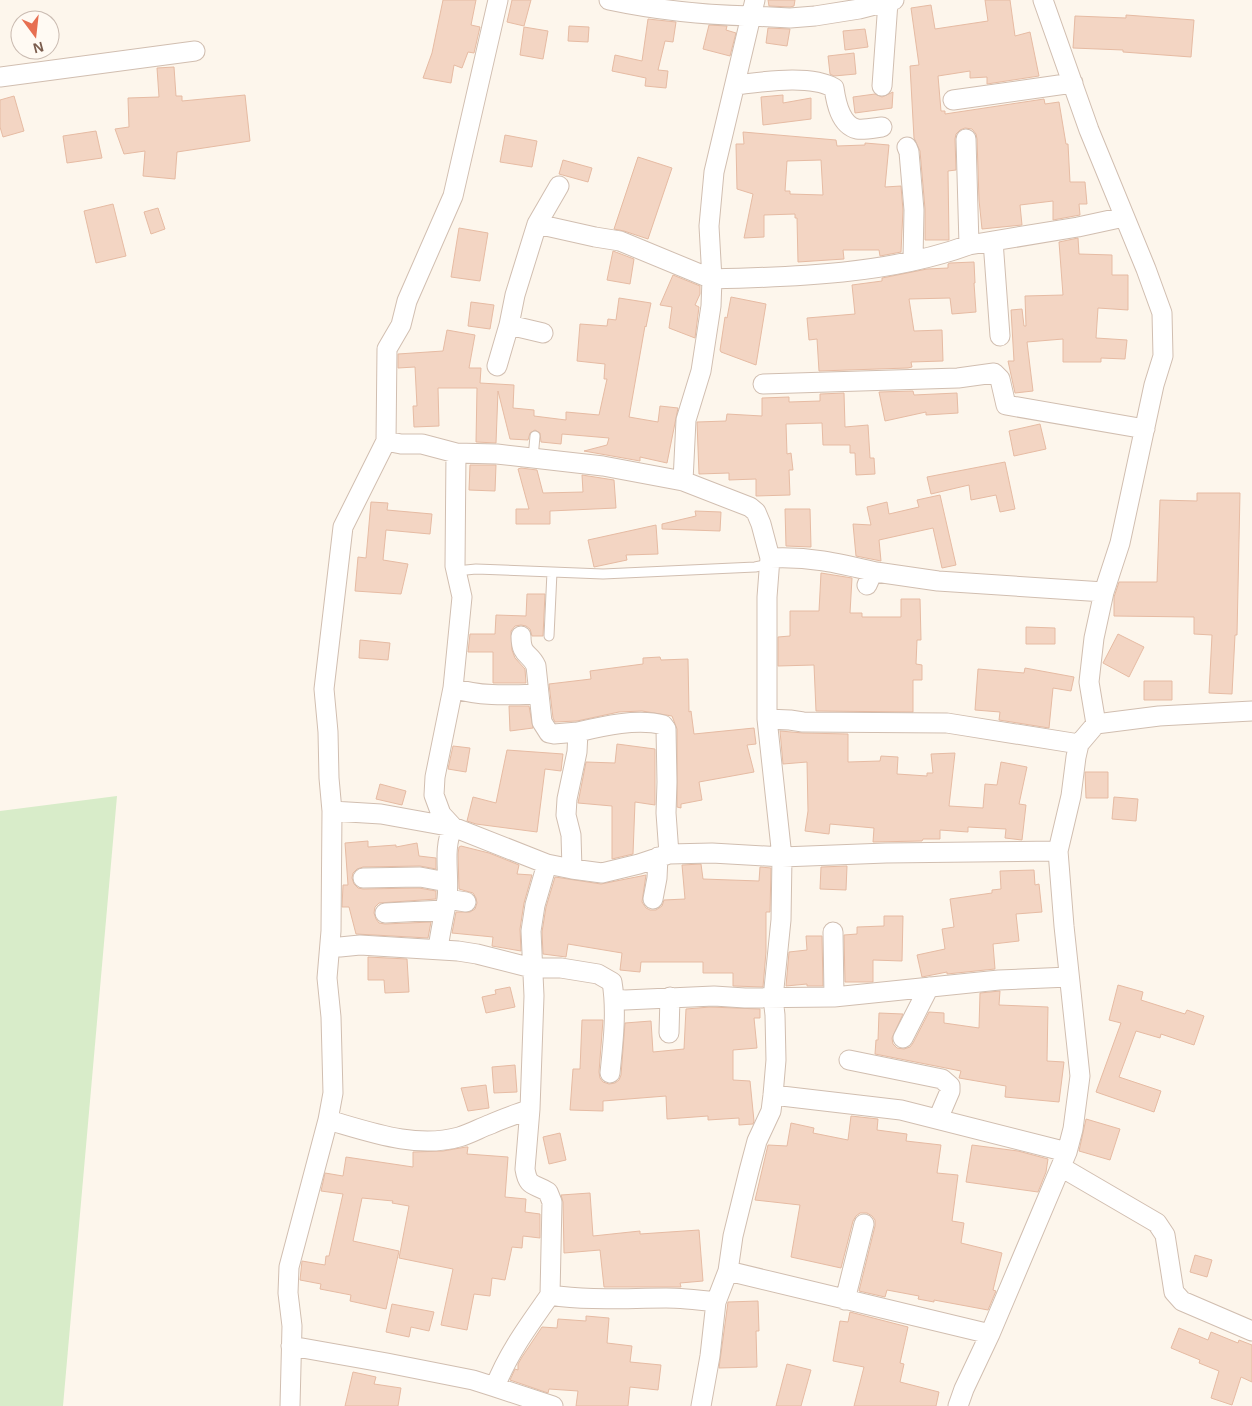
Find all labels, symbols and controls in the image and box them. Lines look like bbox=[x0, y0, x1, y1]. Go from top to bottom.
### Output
north arrow bbox=[10, 10, 60, 60]
text: N bbox=[31, 39, 45, 57]

